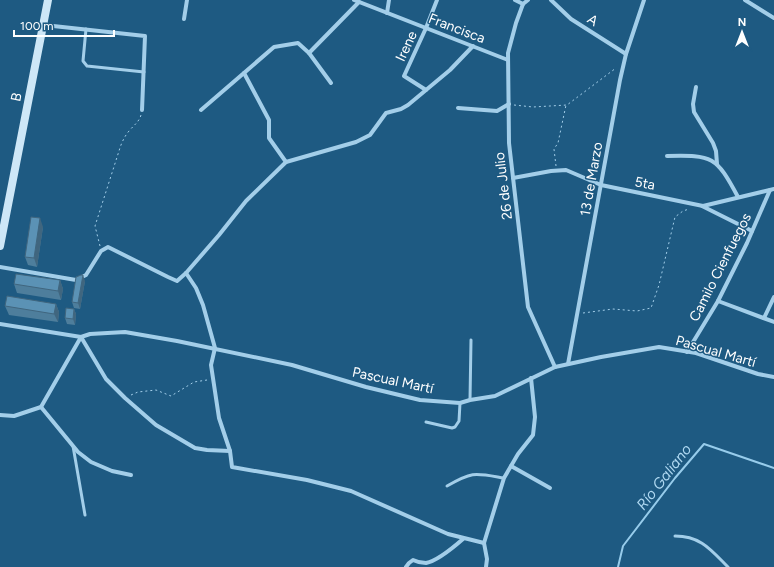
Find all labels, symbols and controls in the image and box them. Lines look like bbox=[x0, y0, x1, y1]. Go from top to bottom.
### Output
street label: Francisca bbox=[426, 10, 488, 47]
street label: A bbox=[584, 11, 602, 30]
scale bar bbox=[14, 12, 114, 38]
north arrow bbox=[722, 12, 762, 52]
text: N bbox=[738, 16, 746, 29]
text: 100 m bbox=[20, 19, 54, 33]
street label: Irene bbox=[392, 28, 421, 64]
street label: B bbox=[7, 91, 26, 103]
street label: 13 de Marzo bbox=[577, 141, 606, 217]
street label: 26 de Julio bbox=[491, 151, 516, 221]
street label: 5ta bbox=[633, 173, 657, 194]
street label: Camilo Cienfuegos bbox=[686, 210, 755, 324]
street label: Pascual Martí bbox=[674, 332, 759, 371]
street label: Pascual Martí bbox=[351, 364, 436, 398]
water label: Río Galiano bbox=[633, 440, 695, 513]

